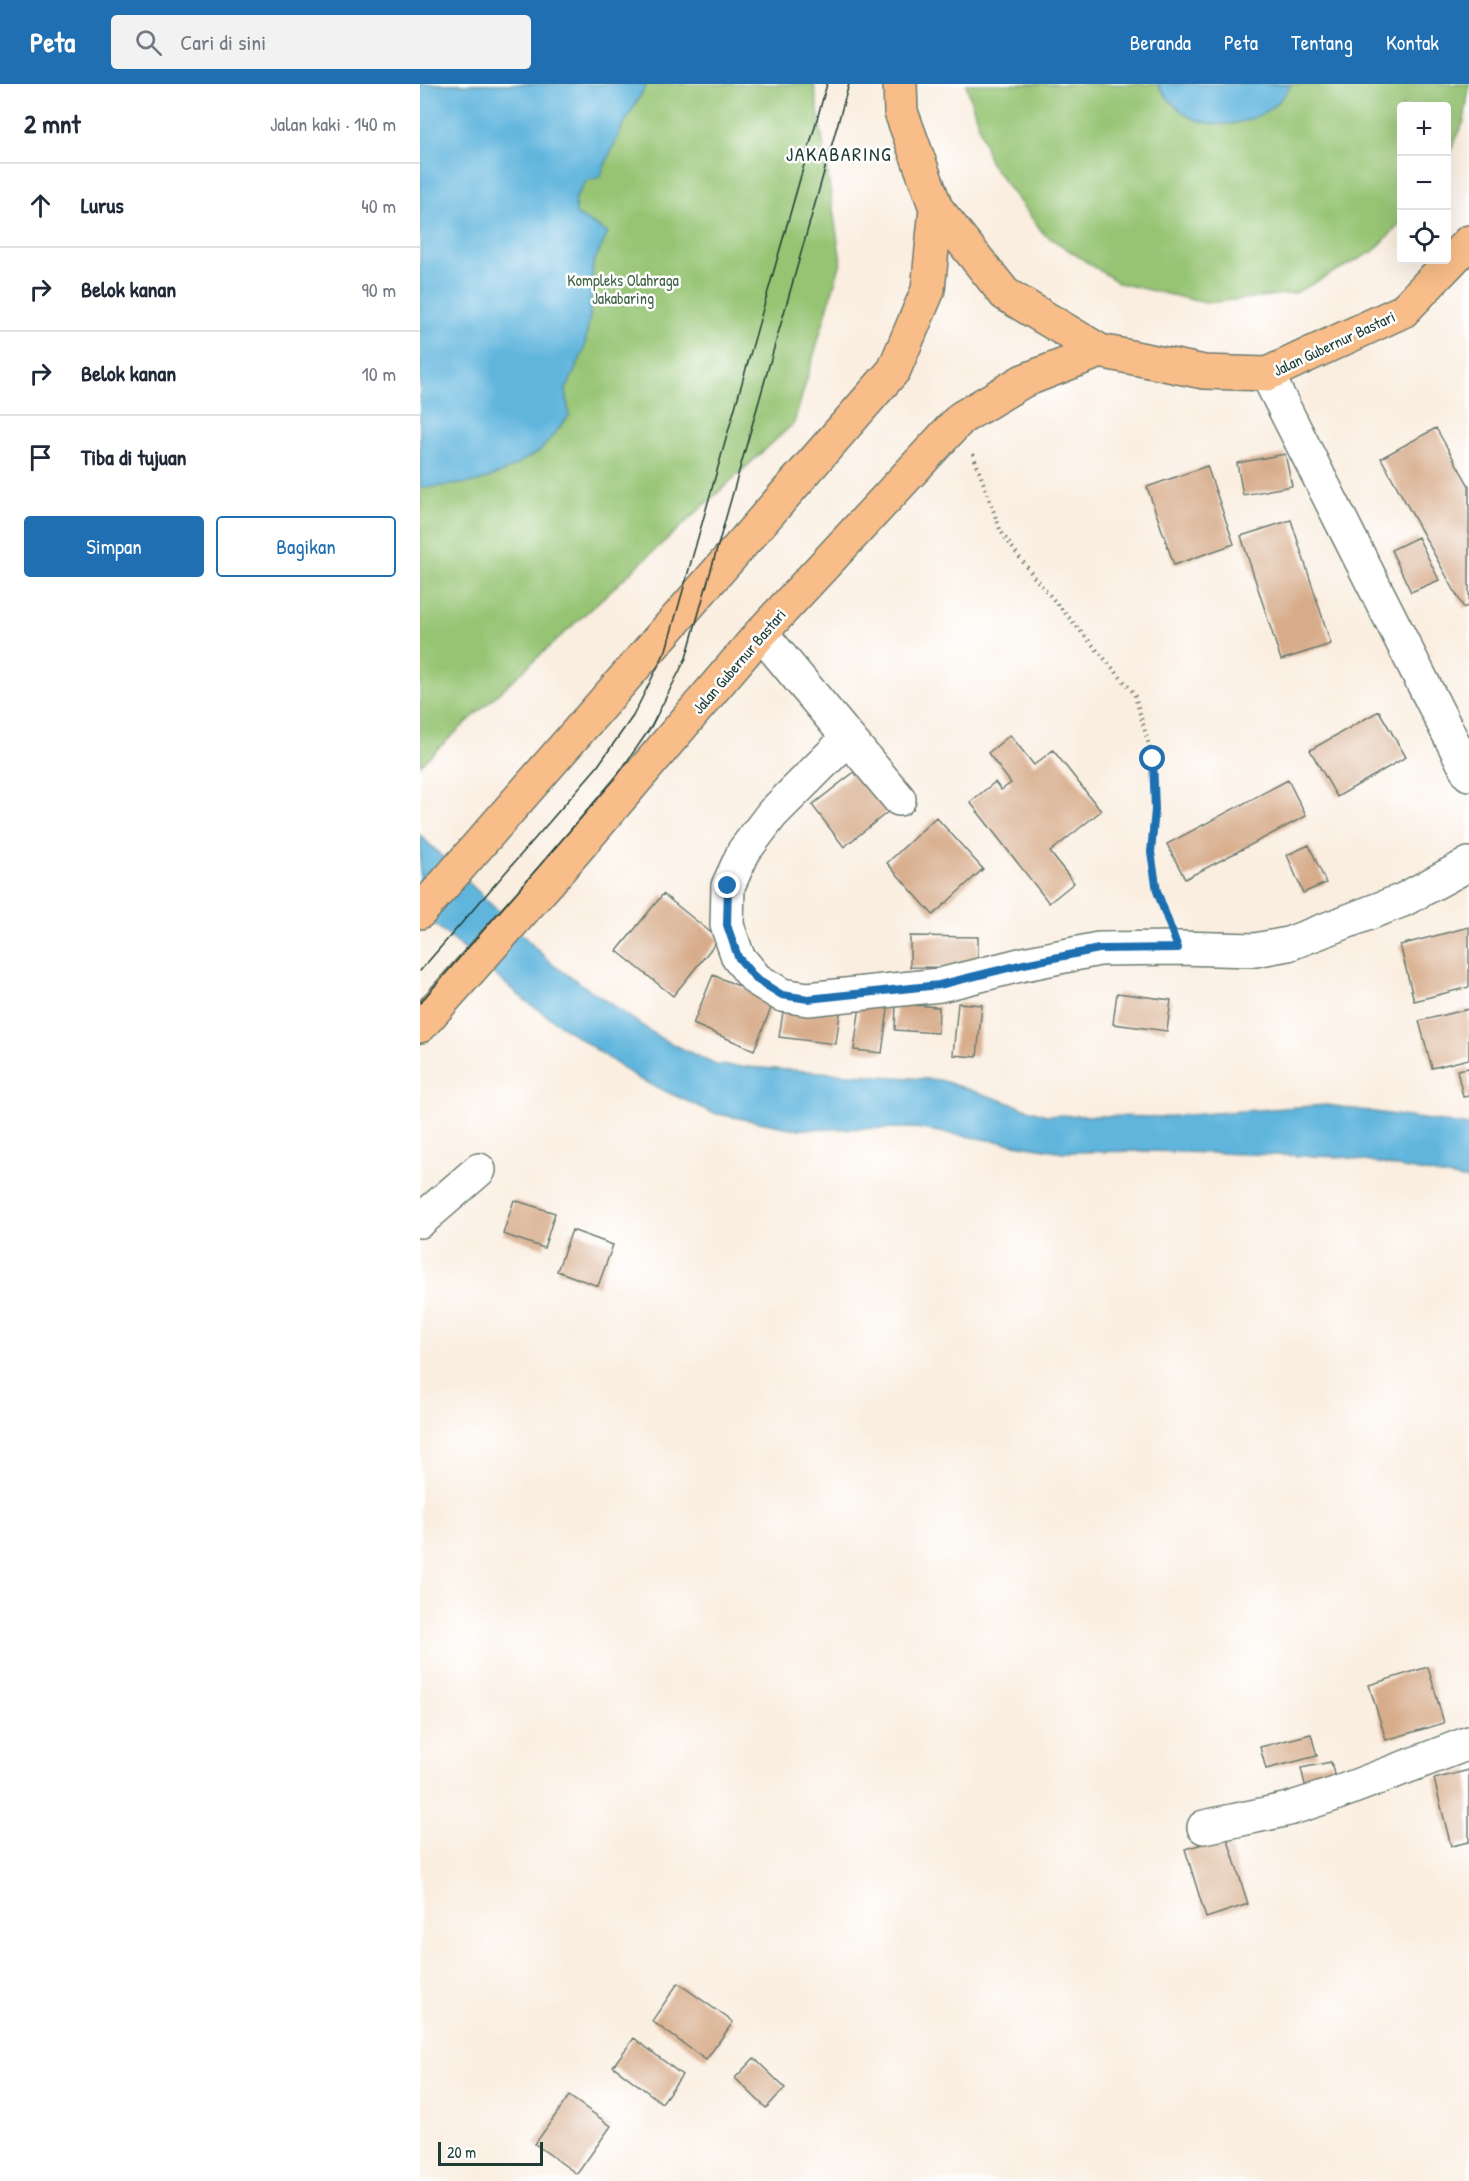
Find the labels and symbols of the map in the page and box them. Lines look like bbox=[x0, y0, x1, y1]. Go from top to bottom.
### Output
district label: JAKABARING bbox=[786, 140, 892, 167]
park label: Kompleks Olahraga Jakabaring bbox=[567, 269, 679, 309]
street label: Jalan Gubernur Bastari bbox=[1269, 305, 1399, 381]
street label: Jalan Gubernur Bastari bbox=[687, 604, 791, 718]
route start bbox=[1139, 745, 1165, 771]
route end bbox=[714, 872, 740, 898]
scale bar bbox=[438, 2139, 543, 2166]

